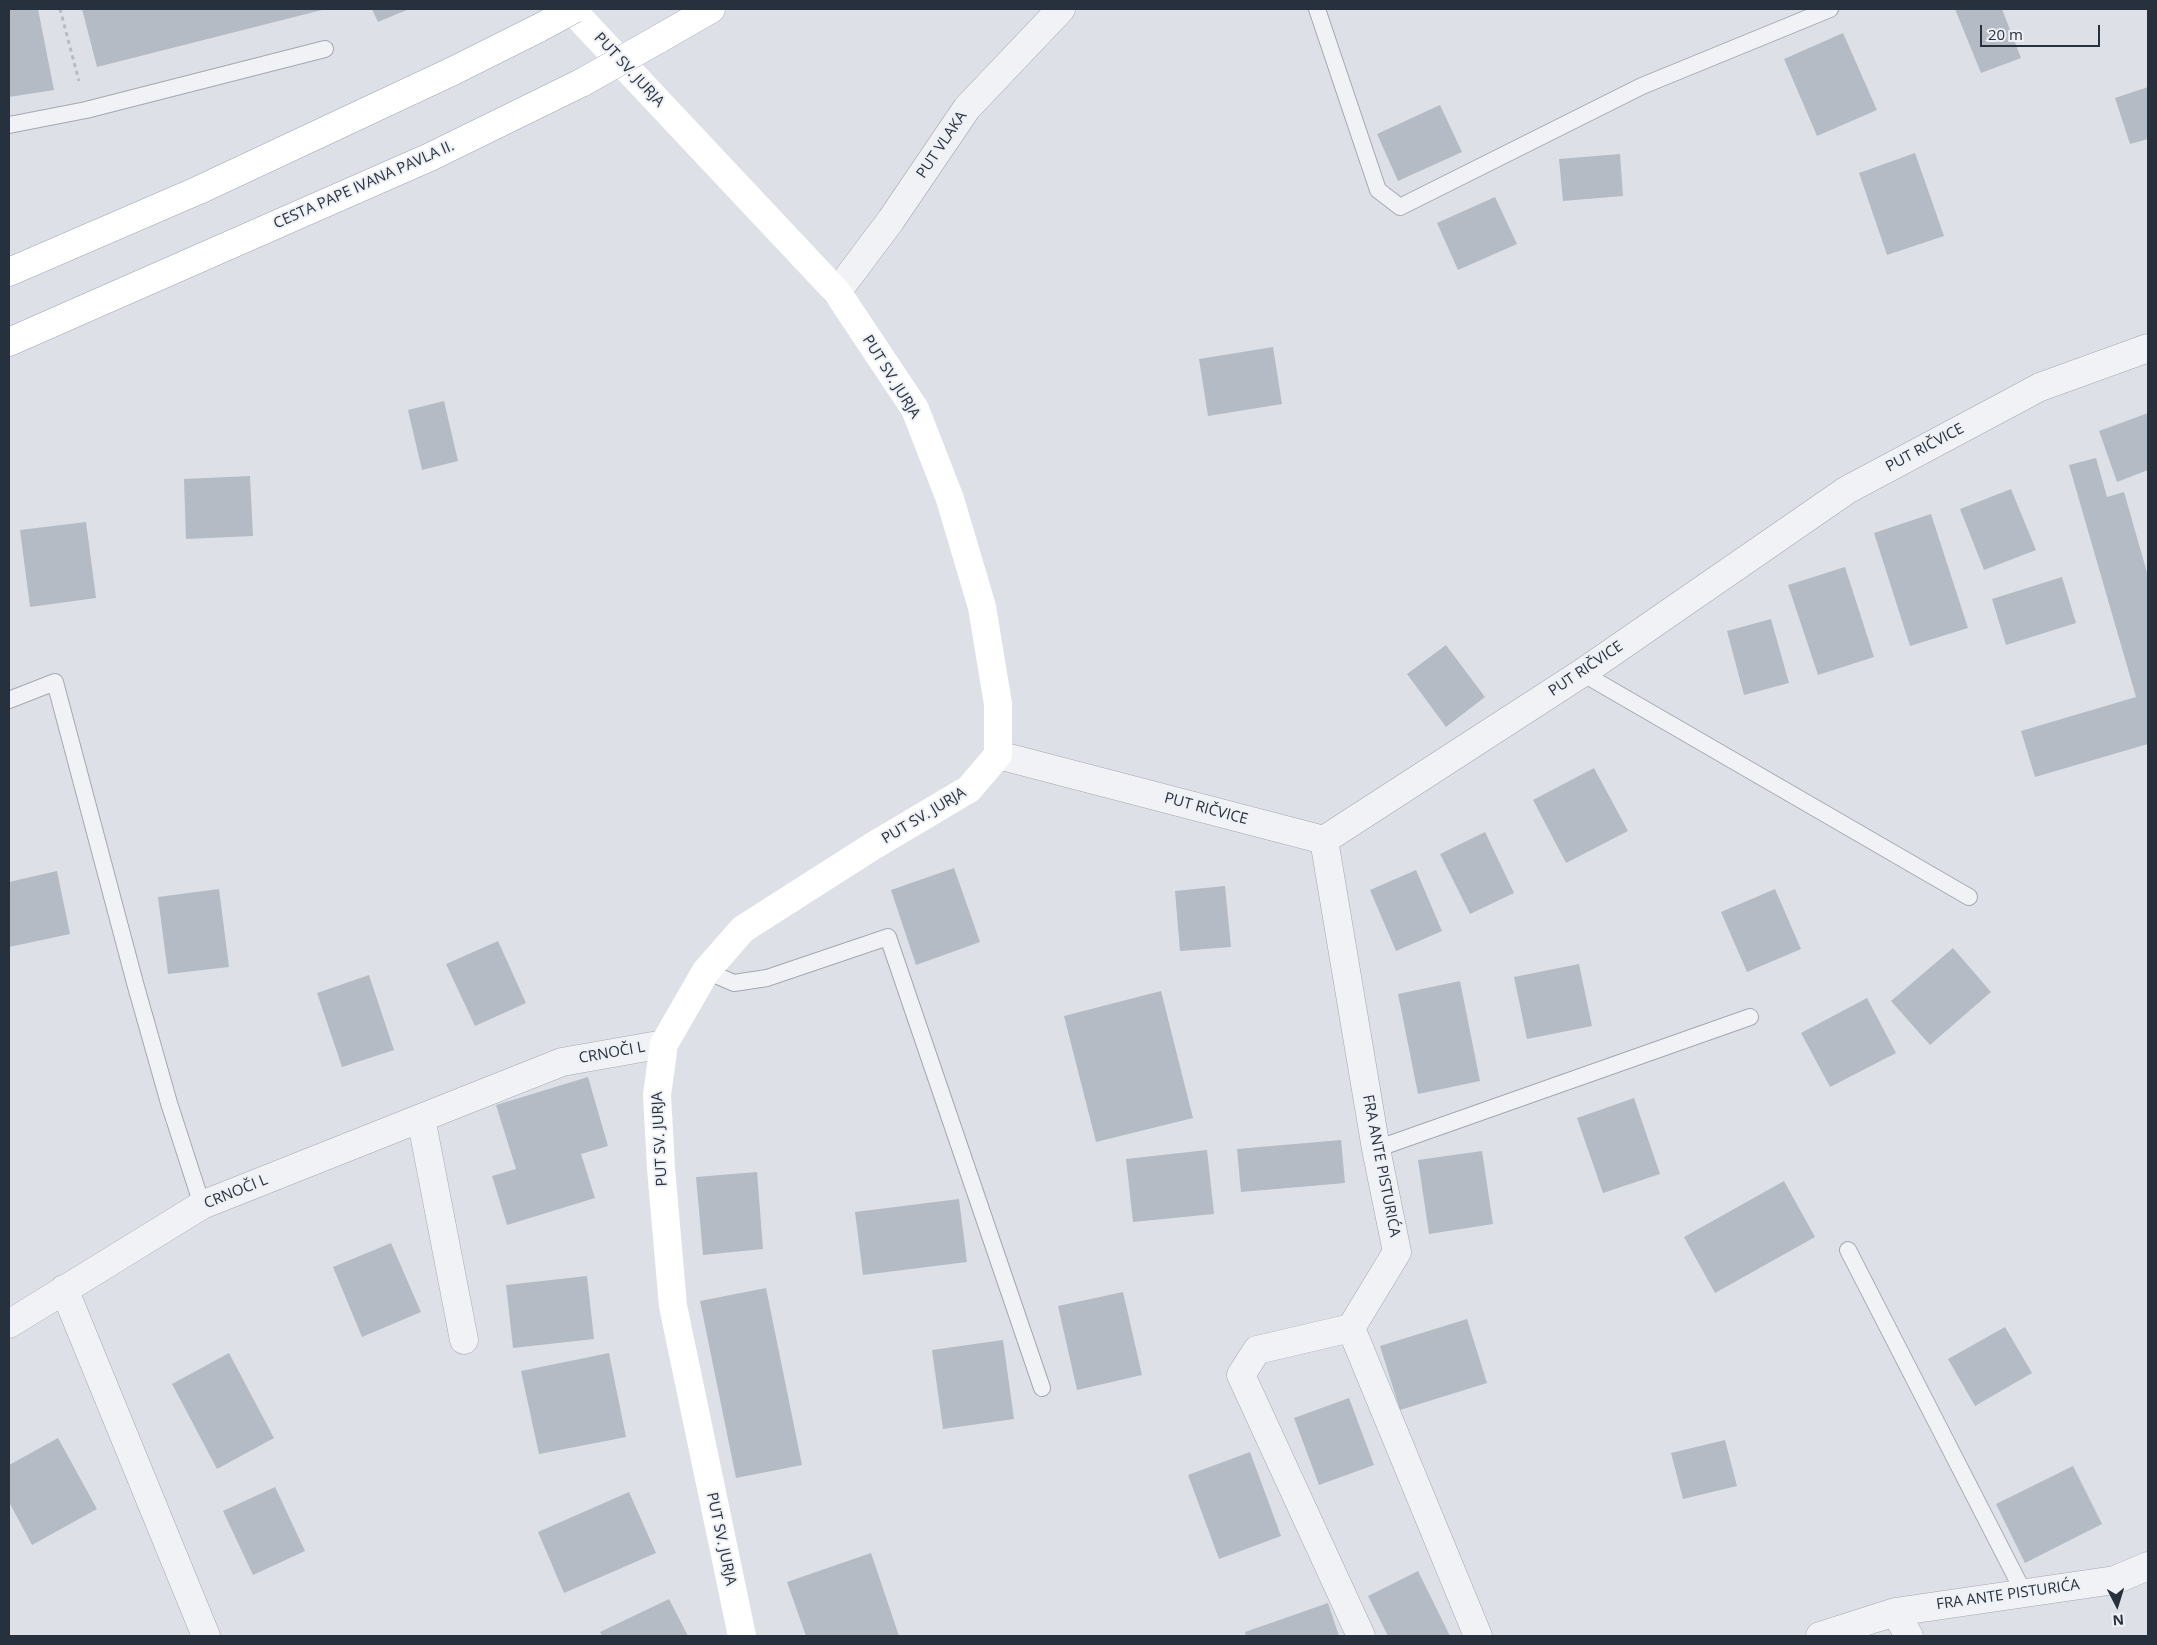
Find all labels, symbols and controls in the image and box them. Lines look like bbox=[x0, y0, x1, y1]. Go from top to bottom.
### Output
scale bar bbox=[1982, 15, 2102, 47]
text: 20 m bbox=[1988, 24, 2023, 44]
street label: PUT SV. JURJA bbox=[590, 29, 668, 111]
street label: PUT VLAKA bbox=[913, 108, 971, 182]
street label: CESTA PAPE IVANA PAVLA II. bbox=[271, 137, 457, 233]
street label: PUT SV. JURJA bbox=[858, 332, 924, 422]
street label: PUT RIČVICE bbox=[1883, 420, 1967, 476]
street label: PUT RIČVICE bbox=[1545, 638, 1627, 700]
street label: PUT SV. JURJA bbox=[879, 784, 969, 848]
street label: PUT RIČVICE bbox=[1162, 789, 1250, 829]
street label: CRNOČI L bbox=[577, 1038, 647, 1068]
street label: PUT SV. JURJA bbox=[649, 1091, 671, 1187]
street label: FRA ANTE PISTURIĆA bbox=[1358, 1093, 1404, 1239]
street label: CRNOČI L bbox=[202, 1171, 270, 1213]
street label: PUT SV. JURJA bbox=[702, 1491, 740, 1587]
street label: FRA ANTE PISTURIĆA bbox=[1935, 1576, 2081, 1614]
north arrow bbox=[2092, 1580, 2142, 1630]
text: N bbox=[2112, 1610, 2125, 1630]

